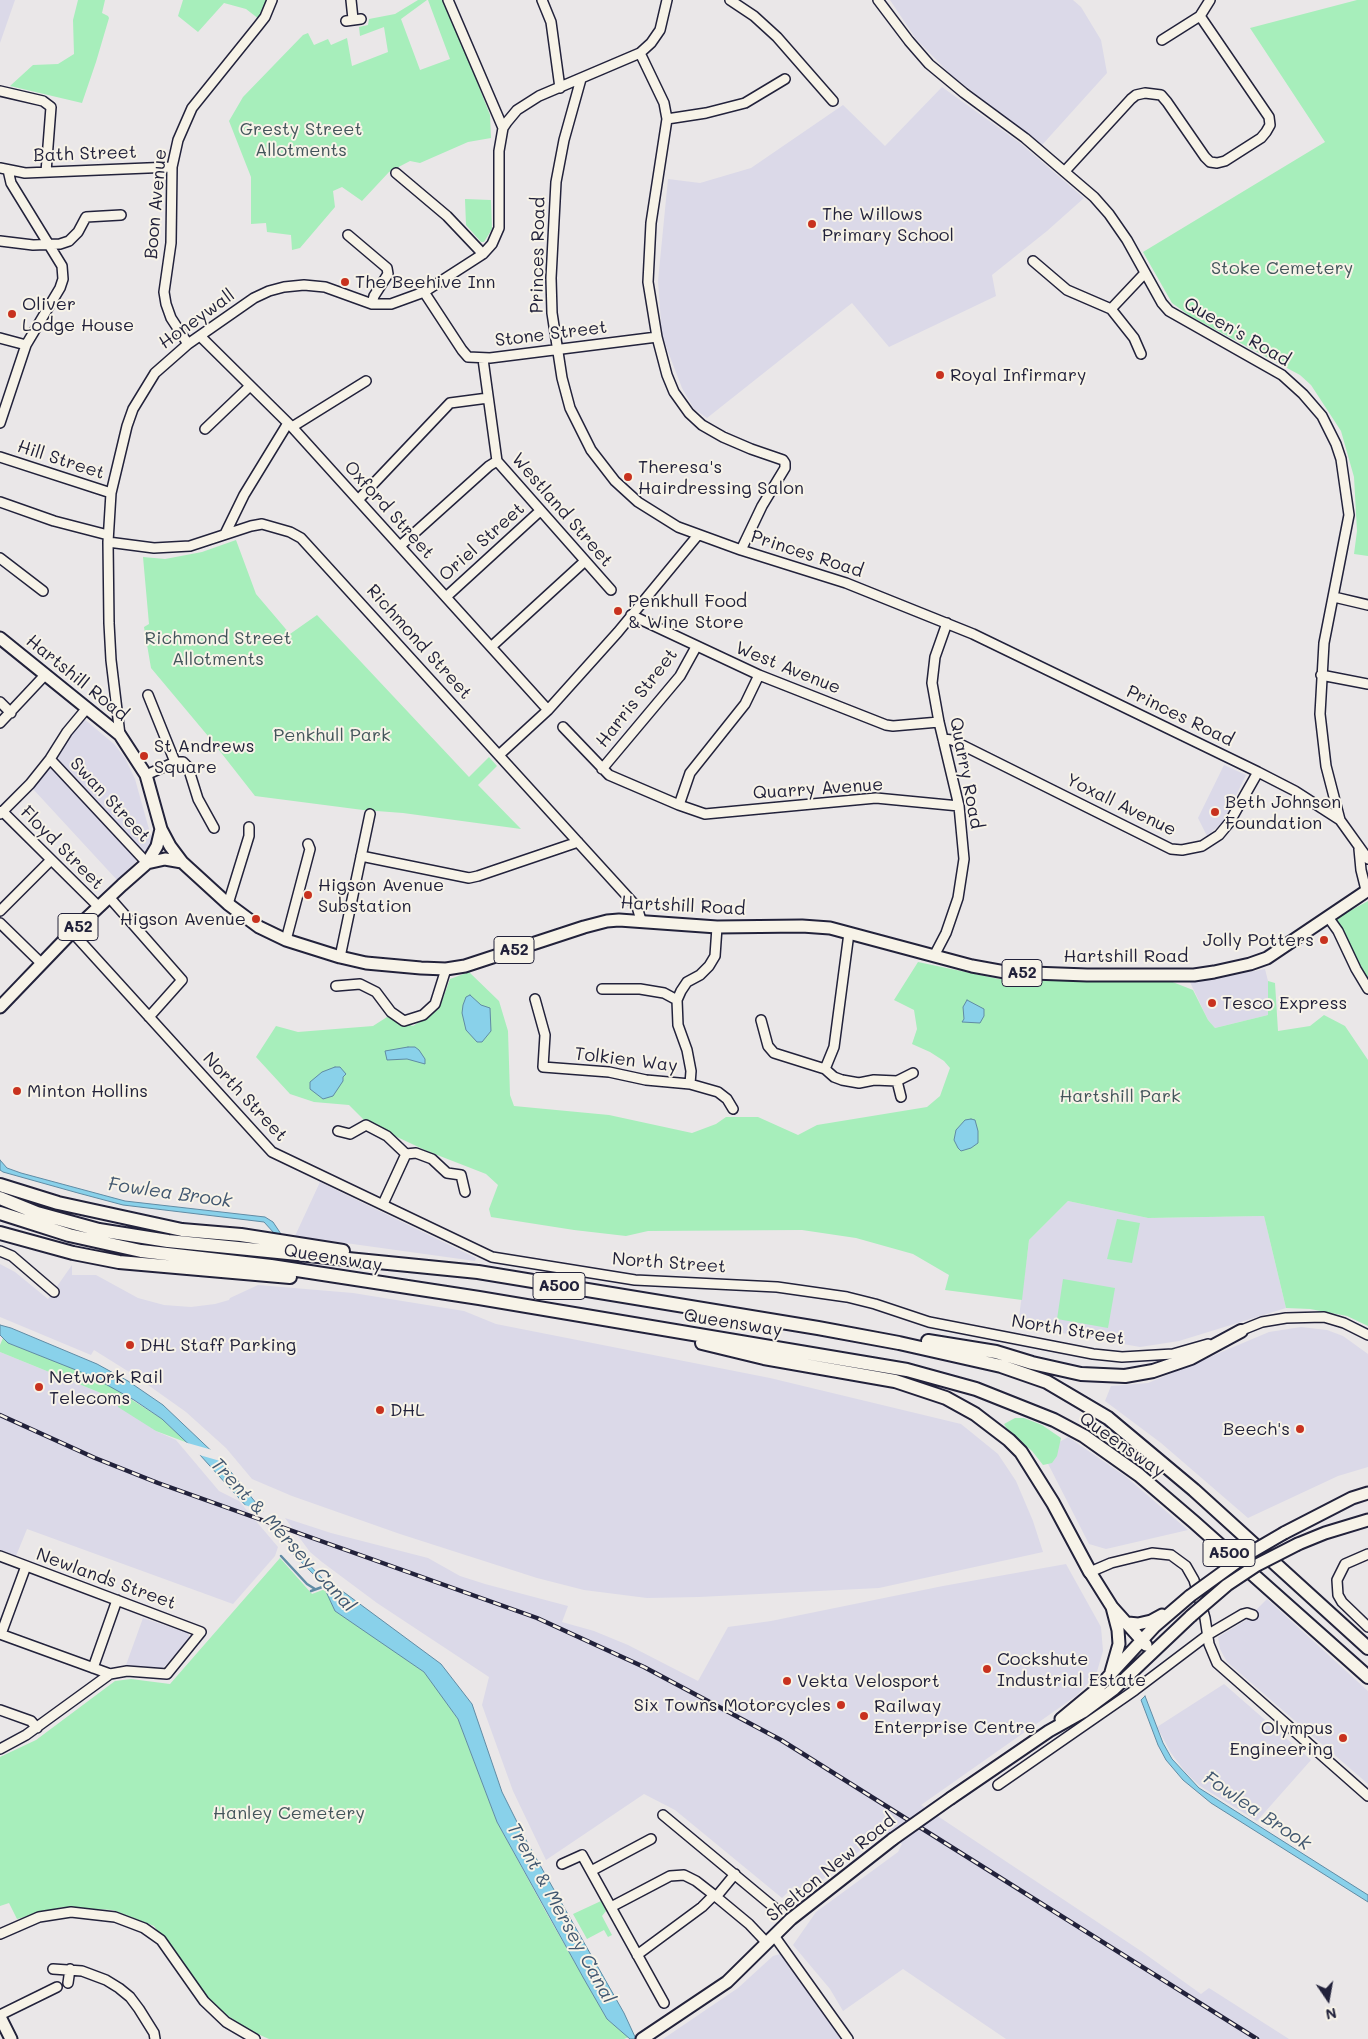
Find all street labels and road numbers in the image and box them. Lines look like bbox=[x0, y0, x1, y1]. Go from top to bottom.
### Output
street label: Bath Street bbox=[33, 141, 137, 167]
street label: Boon Avenue bbox=[140, 148, 172, 260]
street label: Princes Road bbox=[526, 197, 550, 313]
street label: Honeywall bbox=[155, 284, 239, 354]
street label: Queen's Road bbox=[1180, 293, 1294, 371]
street label: Stone Street bbox=[494, 316, 608, 352]
street label: Hill Street bbox=[15, 436, 107, 484]
street label: Westland Street bbox=[507, 449, 617, 571]
street label: Oxford Street bbox=[339, 456, 439, 564]
street label: Oriel Street bbox=[435, 498, 529, 586]
street label: Princes Road bbox=[748, 526, 866, 582]
street label: Richmond Street bbox=[362, 580, 476, 704]
street label: Hartshill Road bbox=[22, 630, 132, 726]
street label: West Avenue bbox=[732, 637, 844, 699]
street label: Harris Street bbox=[592, 644, 682, 752]
street label: Princes Road bbox=[1123, 681, 1237, 751]
street label: Quarry Road bbox=[945, 715, 987, 831]
street label: Swan Street bbox=[65, 753, 155, 847]
street label: Yoxall Avenue bbox=[1062, 769, 1180, 841]
street label: Quarry Avenue bbox=[752, 774, 884, 804]
street label: Floyd Street bbox=[16, 802, 108, 894]
street label: Hartshill Road bbox=[620, 892, 746, 920]
road number: A52 bbox=[58, 914, 98, 940]
road number: A52 bbox=[494, 936, 534, 964]
street label: Hartshill Road bbox=[1063, 945, 1189, 967]
road number: A52 bbox=[1002, 960, 1042, 986]
street label: Tolkien Way bbox=[573, 1043, 679, 1077]
street label: North Street bbox=[198, 1048, 292, 1146]
street label: Queensway bbox=[282, 1240, 384, 1276]
street label: North Street bbox=[611, 1248, 727, 1278]
road number: A500 bbox=[533, 1272, 585, 1300]
street label: Queensway bbox=[682, 1305, 784, 1341]
street label: North Street bbox=[1010, 1310, 1126, 1350]
street label: Queensway bbox=[1075, 1408, 1169, 1482]
road number: A500 bbox=[1203, 1540, 1255, 1566]
street label: Newlands Street bbox=[33, 1544, 179, 1614]
street label: Shelton New Road bbox=[762, 1809, 900, 1927]

